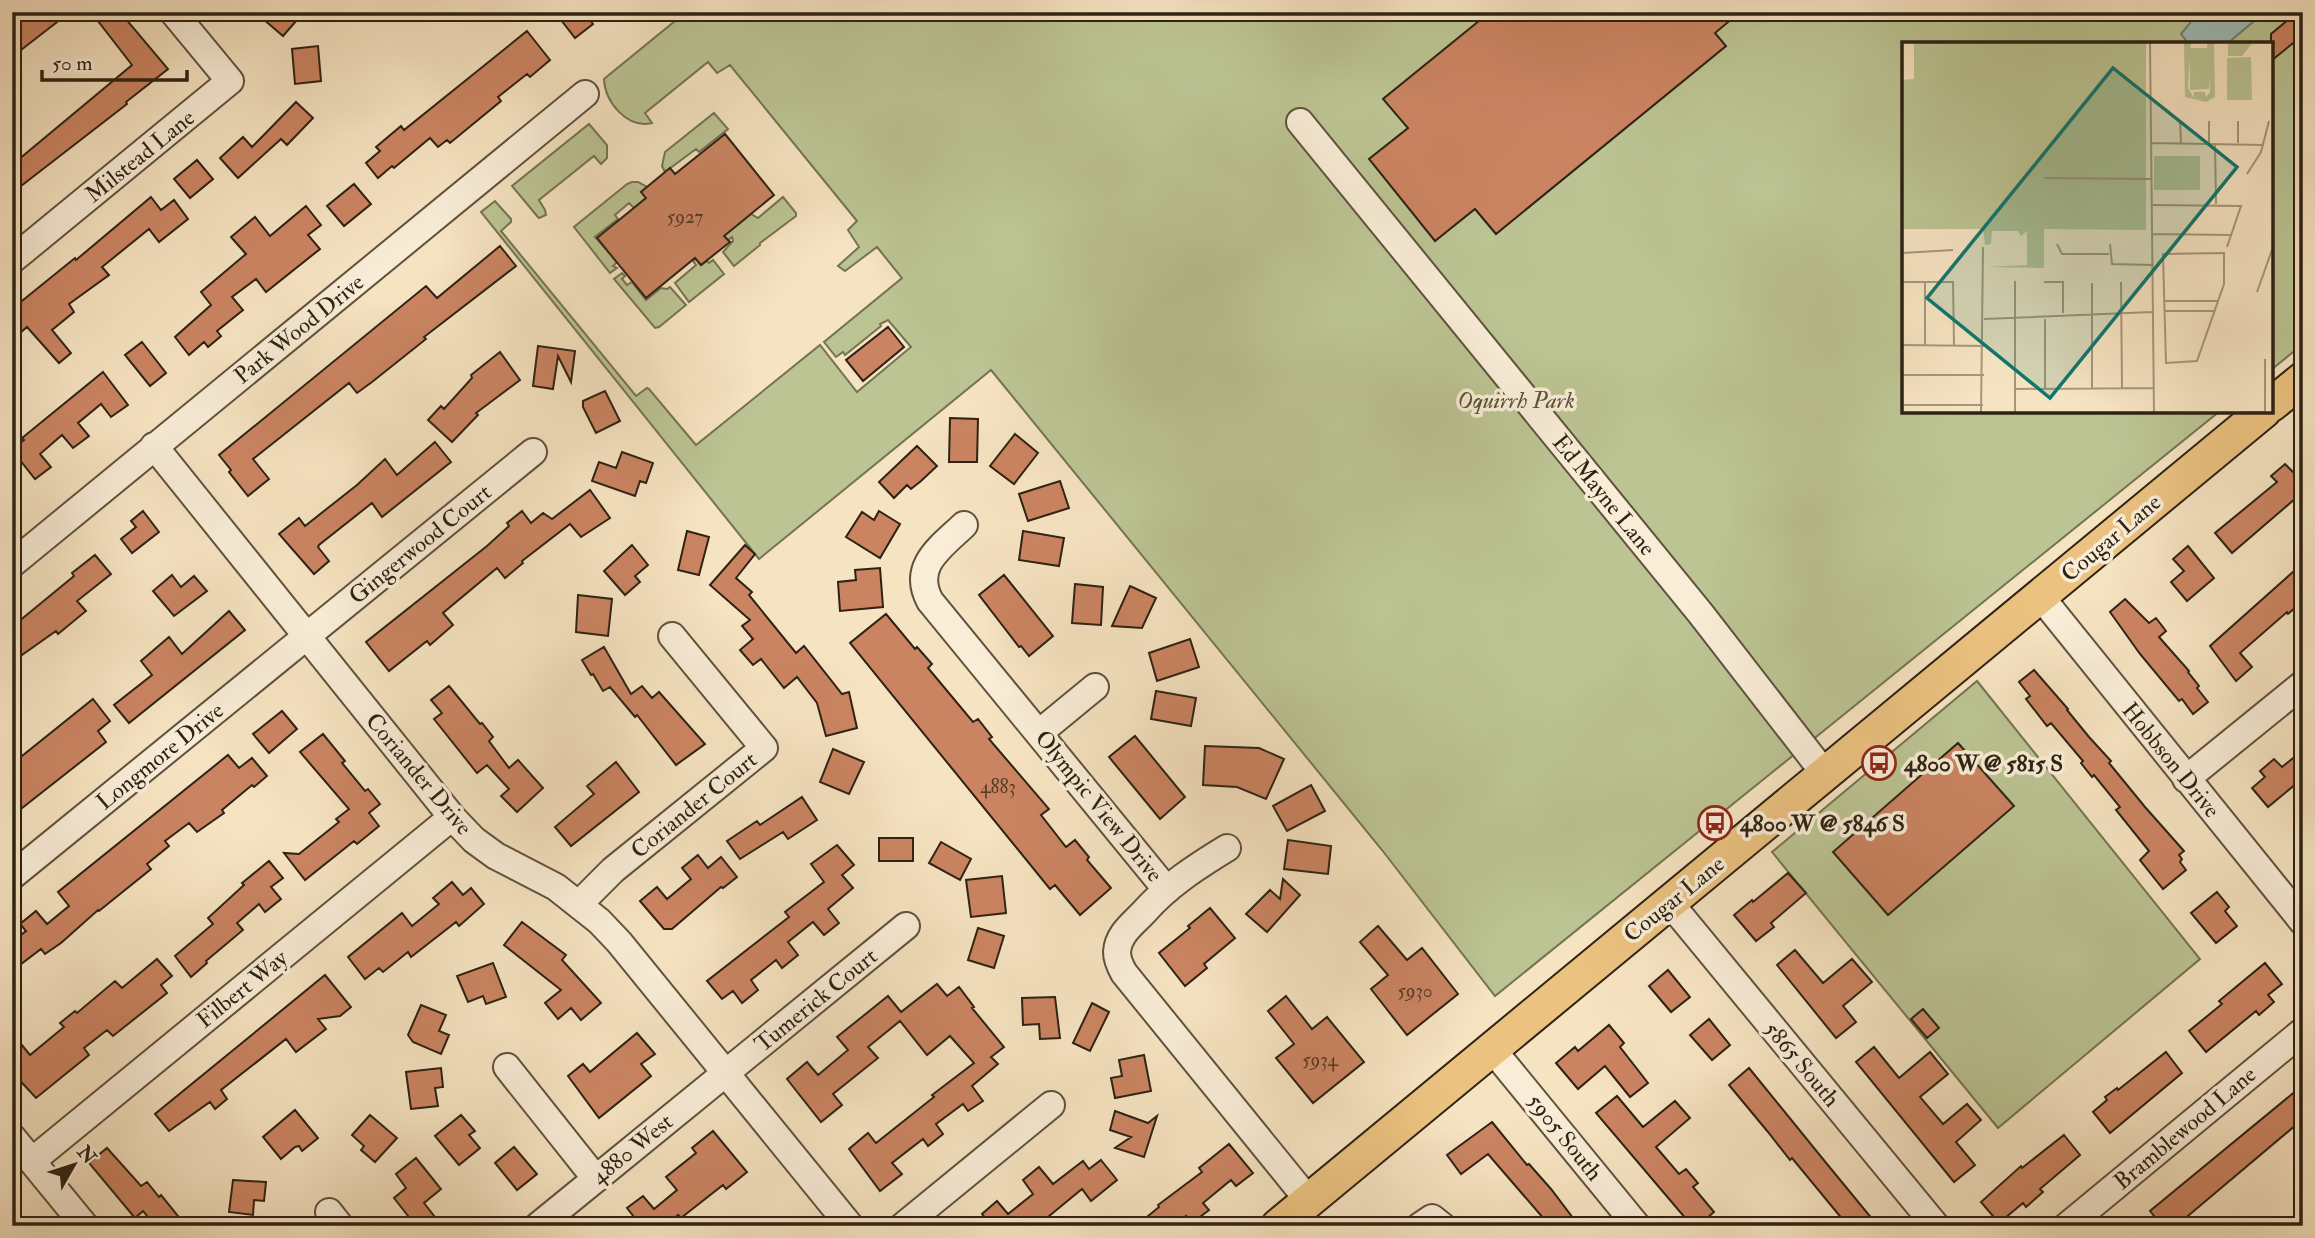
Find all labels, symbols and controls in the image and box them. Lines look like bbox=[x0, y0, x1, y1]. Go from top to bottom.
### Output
scale bar bbox=[42, 38, 187, 82]
inset map bbox=[1902, 42, 2273, 413]
text: 50 m bbox=[52, 50, 93, 77]
street label: Milstead Lane bbox=[79, 103, 201, 209]
house number: 5927 bbox=[667, 205, 703, 229]
street label: Park Wood Drive bbox=[228, 267, 370, 390]
park label: Oquirrh Park bbox=[1457, 386, 1575, 415]
street label: Ed Mayne Lane bbox=[1546, 428, 1662, 562]
street label: Gingerwood Court bbox=[343, 478, 497, 610]
street label: Cougar Lane bbox=[2055, 488, 2167, 588]
street label: Longmore Drive bbox=[90, 696, 230, 816]
street label: Hobbson Drive bbox=[2116, 696, 2227, 824]
street label: Coriander Drive bbox=[359, 707, 479, 841]
street label: Olympic View Drive bbox=[1028, 724, 1169, 889]
bus stop icon: 4800 W @ 5815 S bbox=[1860, 744, 1898, 782]
street label: Coriander Court bbox=[625, 745, 763, 865]
place label: 4800 W @ 5815 S bbox=[1903, 749, 2063, 778]
house number: 4883 bbox=[980, 775, 1016, 799]
bus stop icon: 4800 W @ 5846 S bbox=[1696, 804, 1734, 842]
place label: 4800 W @ 5846 S bbox=[1739, 809, 1905, 838]
street label: Cougar Lane bbox=[1618, 849, 1731, 949]
street label: Tumerick Court bbox=[749, 942, 883, 1058]
street label: Filbert Way bbox=[191, 943, 294, 1034]
house number: 5930 bbox=[1397, 979, 1433, 1003]
street label: 5865 South bbox=[1758, 1015, 1846, 1113]
house number: 5934 bbox=[1302, 1048, 1339, 1072]
street label: Bramblewood Lane bbox=[2108, 1060, 2262, 1196]
street label: 5905 South bbox=[1521, 1088, 1609, 1186]
street label: 4880 West bbox=[585, 1107, 679, 1191]
north arrow bbox=[38, 1130, 108, 1200]
text: N bbox=[71, 1140, 102, 1170]

